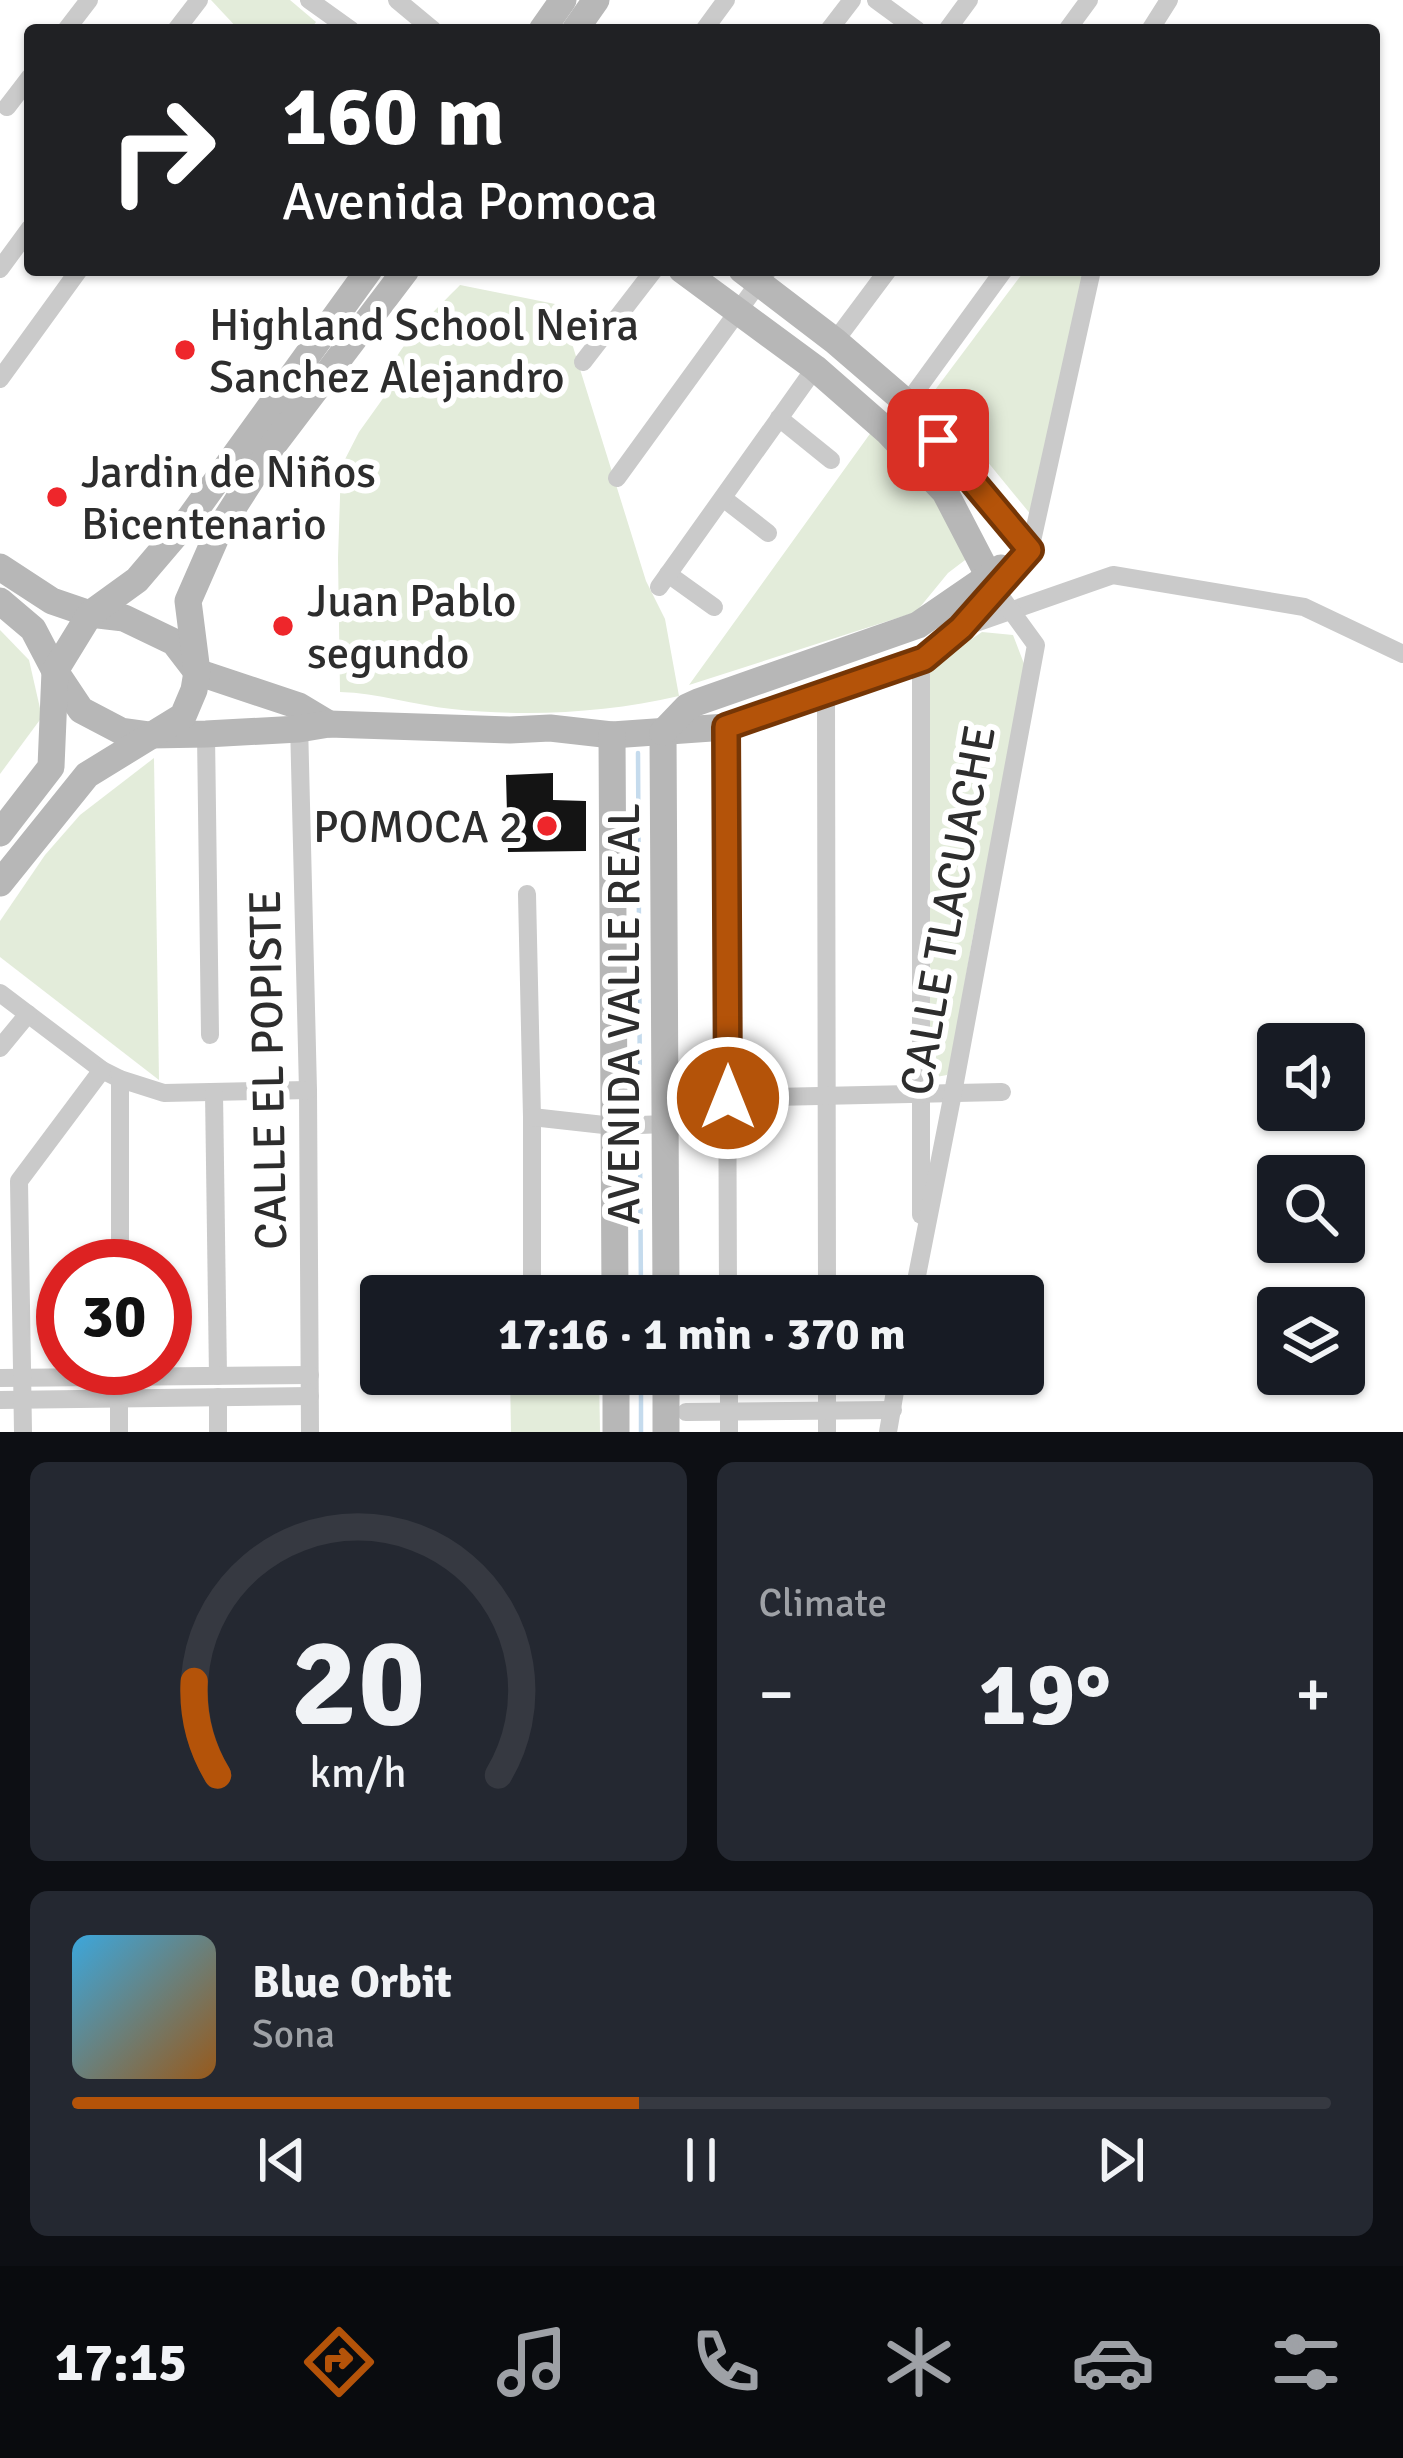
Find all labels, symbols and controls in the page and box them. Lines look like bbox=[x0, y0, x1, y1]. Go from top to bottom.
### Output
text: 160 m bbox=[282, 65, 504, 169]
icon: right bbox=[84, 72, 240, 228]
text: Avenida Pomoca bbox=[282, 168, 658, 235]
place label: Highland School Neira Sanchez Alejandro bbox=[209, 298, 639, 405]
marker: Highland School Neira Sanchez Alejandro bbox=[172, 337, 198, 363]
pin bbox=[887, 389, 989, 491]
icon: arrive bbox=[905, 407, 971, 473]
place label: Jardin de Niños Bicentenario bbox=[81, 445, 376, 552]
marker: Jardin de Niños Bicentenario bbox=[44, 484, 70, 510]
place label: Juan Pablo segundo bbox=[307, 574, 516, 681]
marker: Juan Pablo segundo bbox=[270, 613, 296, 639]
street label: CALLE TLACUACHE bbox=[889, 721, 1008, 1099]
place label: POMOCA 2 bbox=[313, 800, 523, 855]
street label: AVENIDA VALLE REAL bbox=[597, 803, 652, 1225]
marker: POMOCA 2 bbox=[534, 813, 560, 839]
street label: CALLE EL POPISTE bbox=[238, 890, 299, 1250]
map controls bbox=[1257, 1023, 1365, 1395]
button: sound bbox=[1257, 1023, 1365, 1131]
position arrow bbox=[665, 1035, 791, 1161]
button: search bbox=[1257, 1155, 1365, 1263]
speed limit sign: 30 bbox=[36, 1239, 192, 1395]
button: layers bbox=[1257, 1287, 1365, 1395]
text: 17:16 · 1 min · 370 m bbox=[498, 1307, 906, 1362]
text: Climate bbox=[759, 1579, 887, 1627]
text: 20 bbox=[291, 1607, 426, 1760]
text: 19° bbox=[978, 1639, 1111, 1750]
text: − bbox=[759, 1654, 794, 1735]
text: + bbox=[1295, 1654, 1331, 1735]
text: km/h bbox=[310, 1746, 407, 1799]
text: Blue Orbit bbox=[252, 1955, 452, 2010]
text: Sona bbox=[252, 2010, 335, 2058]
icon: previous bbox=[249, 2127, 315, 2193]
icon: pause bbox=[668, 2127, 734, 2193]
icon: next bbox=[1088, 2127, 1154, 2193]
icon: directions bbox=[297, 2320, 381, 2404]
icon: music bbox=[490, 2320, 574, 2404]
icon: phone bbox=[684, 2320, 768, 2404]
icon: climate bbox=[877, 2320, 961, 2404]
icon: car bbox=[1071, 2320, 1155, 2404]
icon: filters bbox=[1264, 2320, 1348, 2404]
text: 17:15 bbox=[55, 2329, 187, 2396]

